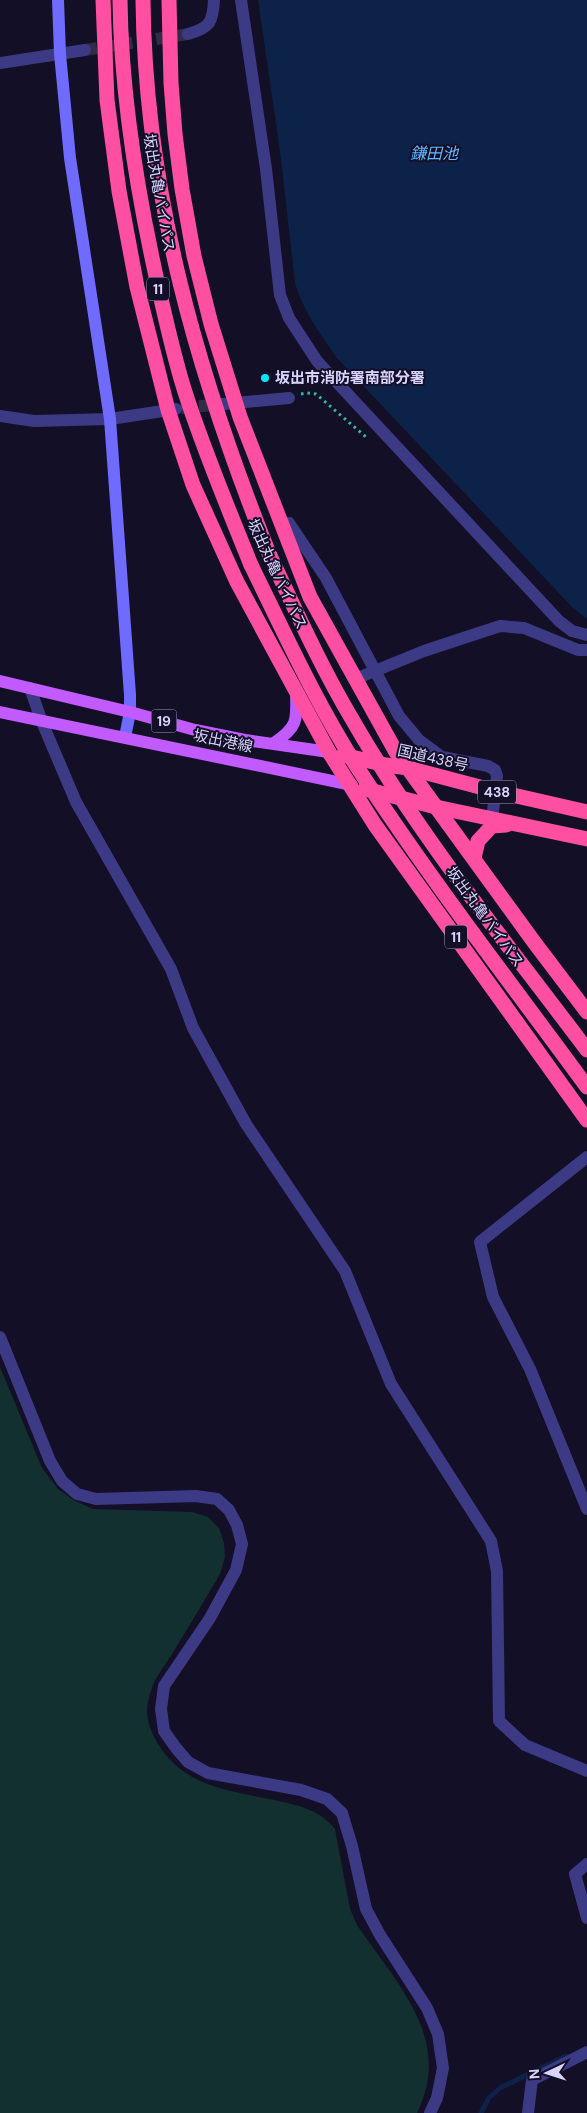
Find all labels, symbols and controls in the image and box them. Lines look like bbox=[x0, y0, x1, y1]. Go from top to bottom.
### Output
street label: 坂出丸亀バイパス bbox=[139, 132, 179, 254]
water label: 鎌田池 bbox=[410, 143, 460, 164]
road number: 11 bbox=[147, 278, 169, 300]
place label: 坂出市消防署南部分署 bbox=[275, 368, 425, 388]
marker: 坂出市消防署南部分署 bbox=[259, 372, 271, 384]
street label: 坂出丸亀バイパス bbox=[243, 516, 311, 632]
road number: 19 bbox=[152, 709, 176, 732]
street label: 坂出港線 bbox=[192, 725, 254, 757]
street label: 国道438号 bbox=[396, 740, 470, 776]
road number: 438 bbox=[478, 780, 516, 804]
street label: 坂出丸亀バイパス bbox=[442, 863, 528, 971]
road number: 11 bbox=[445, 926, 467, 949]
north arrow bbox=[522, 2048, 572, 2098]
text: N bbox=[525, 2068, 543, 2080]

